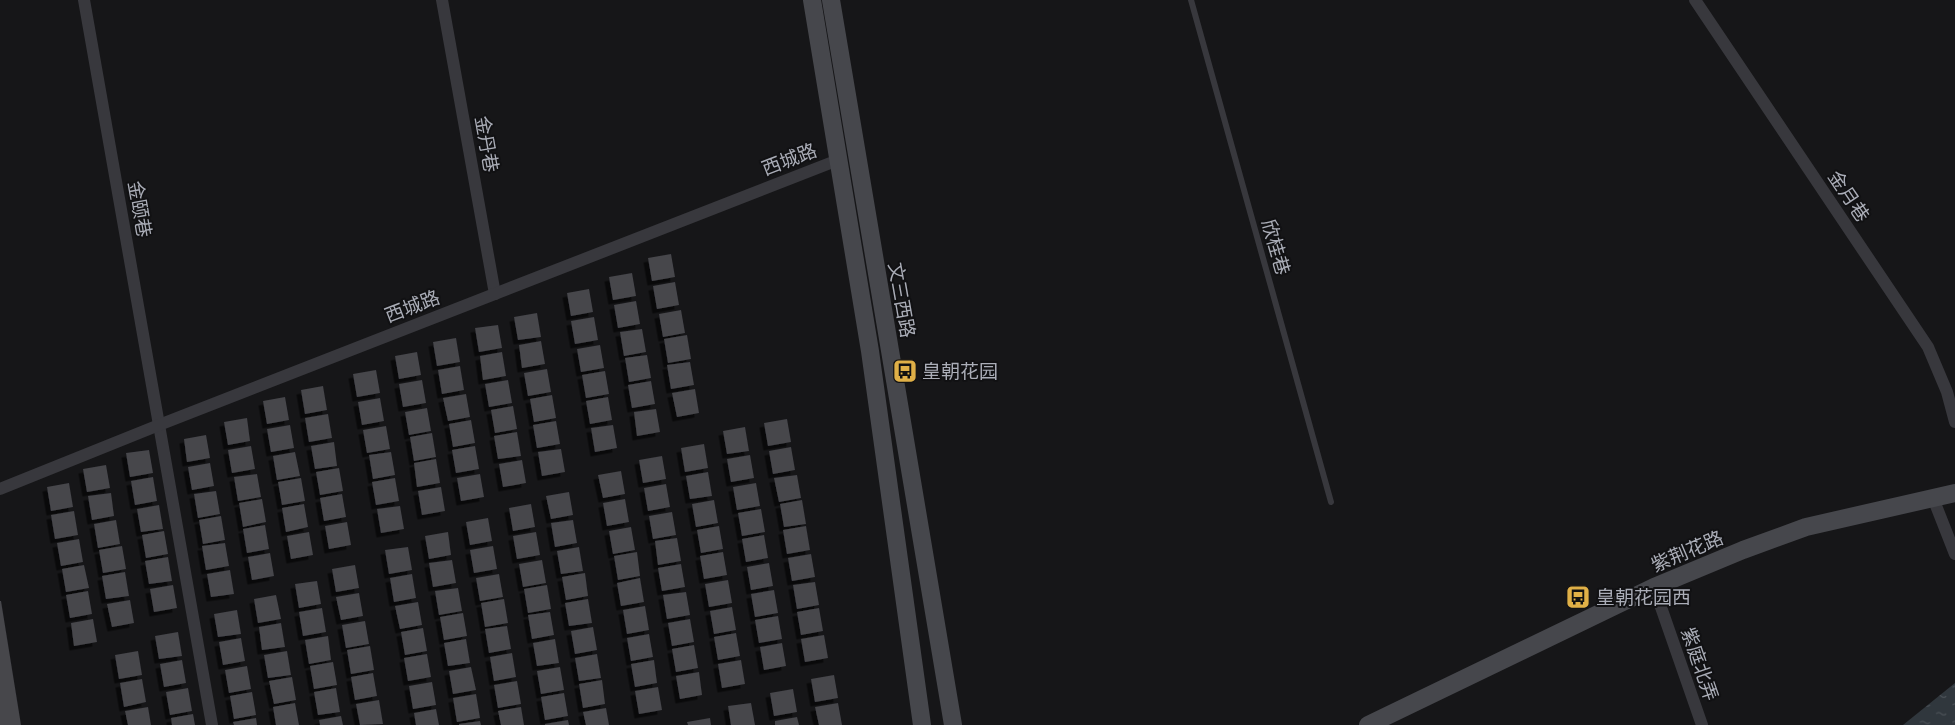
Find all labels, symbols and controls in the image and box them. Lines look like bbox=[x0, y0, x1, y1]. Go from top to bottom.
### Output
street label: 金丹巷 bbox=[471, 114, 504, 174]
street label: 西城路 bbox=[758, 138, 820, 179]
street label: 金月巷 bbox=[1824, 166, 1875, 226]
street label: 金颐巷 bbox=[124, 179, 157, 239]
street label: 欣桂巷 bbox=[1258, 216, 1295, 277]
street label: 文三西路 bbox=[885, 260, 920, 339]
street label: 西城路 bbox=[381, 285, 443, 326]
bus stop icon: 皇朝花园 bbox=[892, 358, 918, 384]
place label: 皇朝花园 bbox=[922, 359, 998, 382]
street label: 紫荆花路 bbox=[1647, 525, 1726, 576]
bus stop icon: 皇朝花园西 bbox=[1565, 584, 1591, 610]
place label: 皇朝花园西 bbox=[1596, 585, 1691, 608]
street label: 紫庭北弄 bbox=[1677, 624, 1724, 704]

